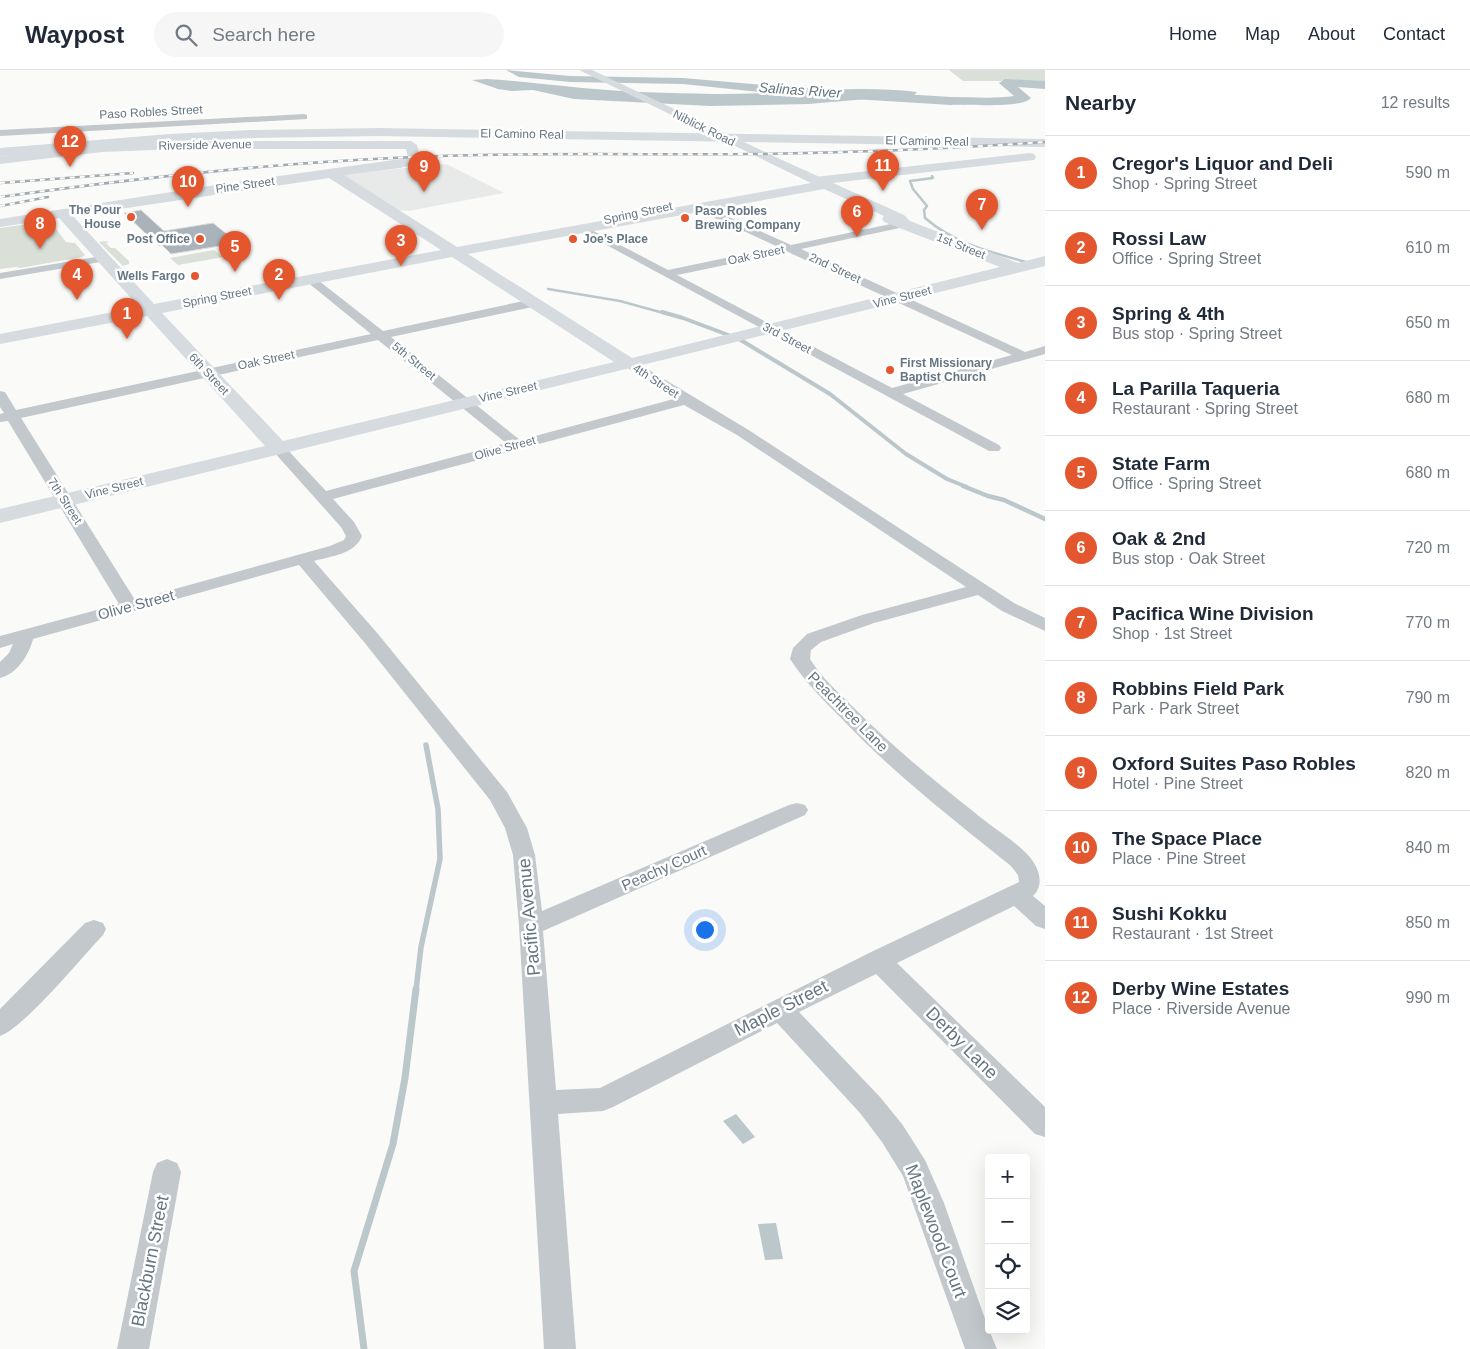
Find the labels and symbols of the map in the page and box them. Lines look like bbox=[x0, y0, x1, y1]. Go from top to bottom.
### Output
water label: Salinas River bbox=[758, 79, 843, 101]
street label: Paso Robles Street bbox=[99, 102, 204, 122]
street label: Niblick Road bbox=[671, 107, 737, 149]
pin: 12 bbox=[54, 126, 86, 167]
street label: El Camino Real bbox=[480, 126, 564, 142]
street label: El Camino Real bbox=[885, 133, 969, 149]
street label: Riverside Avenue bbox=[158, 137, 252, 153]
pin: 11 bbox=[867, 150, 899, 191]
pin: 9 bbox=[408, 151, 440, 192]
pin: 10 bbox=[172, 166, 204, 207]
street label: Pine Street bbox=[215, 174, 276, 196]
pin: 7 bbox=[966, 189, 998, 230]
pin: 6 bbox=[841, 196, 873, 237]
street label: Spring Street bbox=[602, 199, 674, 227]
place label: The Pour House bbox=[69, 203, 121, 231]
place label: Paso Robles Brewing Company bbox=[695, 204, 801, 232]
pin: 8 bbox=[24, 208, 56, 249]
marker: The Pour House bbox=[125, 211, 137, 223]
marker: Paso Robles Brewing Company bbox=[679, 212, 691, 224]
pin: 3 bbox=[385, 225, 417, 266]
street label: 1st Street bbox=[935, 230, 988, 262]
pin: 5 bbox=[219, 231, 251, 272]
place label: Post Office bbox=[127, 232, 190, 246]
place label: Joe’s Place bbox=[583, 232, 648, 246]
marker: Post Office bbox=[194, 233, 206, 245]
marker: Joe’s Place bbox=[567, 233, 579, 245]
street label: Oak Street bbox=[726, 242, 786, 268]
street label: 2nd Street bbox=[807, 250, 864, 286]
pin: 4 bbox=[61, 259, 93, 300]
pin: 2 bbox=[263, 259, 295, 300]
place label: Wells Fargo bbox=[117, 269, 185, 283]
marker: Wells Fargo bbox=[189, 270, 201, 282]
street label: Spring Street bbox=[181, 283, 253, 311]
street label: Vine Street bbox=[872, 283, 933, 311]
pin: 1 bbox=[111, 298, 143, 339]
street label: 3rd Street bbox=[760, 319, 814, 357]
street label: 5th Street bbox=[389, 339, 439, 383]
street label: Oak Street bbox=[236, 347, 296, 373]
street label: 6th Street bbox=[186, 350, 232, 398]
place label: First Missionary Baptist Church bbox=[900, 356, 992, 384]
street label: 4th Street bbox=[630, 361, 682, 401]
marker: First Missionary Baptist Church bbox=[884, 364, 896, 376]
street label: Vine Street bbox=[478, 378, 539, 405]
street label: Olive Street bbox=[473, 433, 538, 463]
street label: Vine Street bbox=[84, 474, 145, 502]
street label: 7th Street bbox=[45, 475, 85, 527]
street label: Olive Street bbox=[96, 586, 177, 623]
street label: Peachtree Lane bbox=[805, 668, 892, 755]
street label: Peachy Court bbox=[619, 841, 710, 894]
street label: Pacific Avenue bbox=[514, 857, 544, 977]
your location bbox=[692, 917, 718, 943]
street label: Maple Street bbox=[731, 976, 831, 1040]
street label: Derby Lane bbox=[922, 1003, 1002, 1083]
street label: Maplewood Court bbox=[901, 1162, 971, 1300]
street label: Blackburn Street bbox=[127, 1194, 173, 1328]

